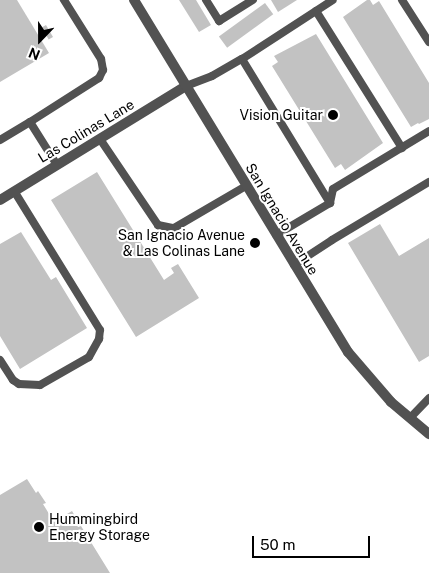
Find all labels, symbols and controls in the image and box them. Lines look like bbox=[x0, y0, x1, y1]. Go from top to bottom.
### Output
north arrow bbox=[15, 15, 65, 65]
text: N bbox=[26, 44, 42, 63]
street label: Las Colinas Lane bbox=[35, 96, 137, 166]
place label: Vision Guitar bbox=[240, 107, 323, 123]
marker: Vision Guitar bbox=[327, 109, 339, 121]
street label: San Ignacio Avenue bbox=[242, 160, 322, 278]
place label: San Ignacio Avenue & Las Colinas Lane bbox=[118, 227, 245, 260]
marker: San Ignacio Avenue & Las Colinas Lane bbox=[249, 237, 261, 249]
place label: Hummingbird Energy Storage bbox=[49, 511, 150, 544]
marker: Hummingbird Energy Storage bbox=[33, 521, 45, 533]
scale bar bbox=[254, 526, 372, 558]
text: 50 m bbox=[260, 536, 295, 553]

